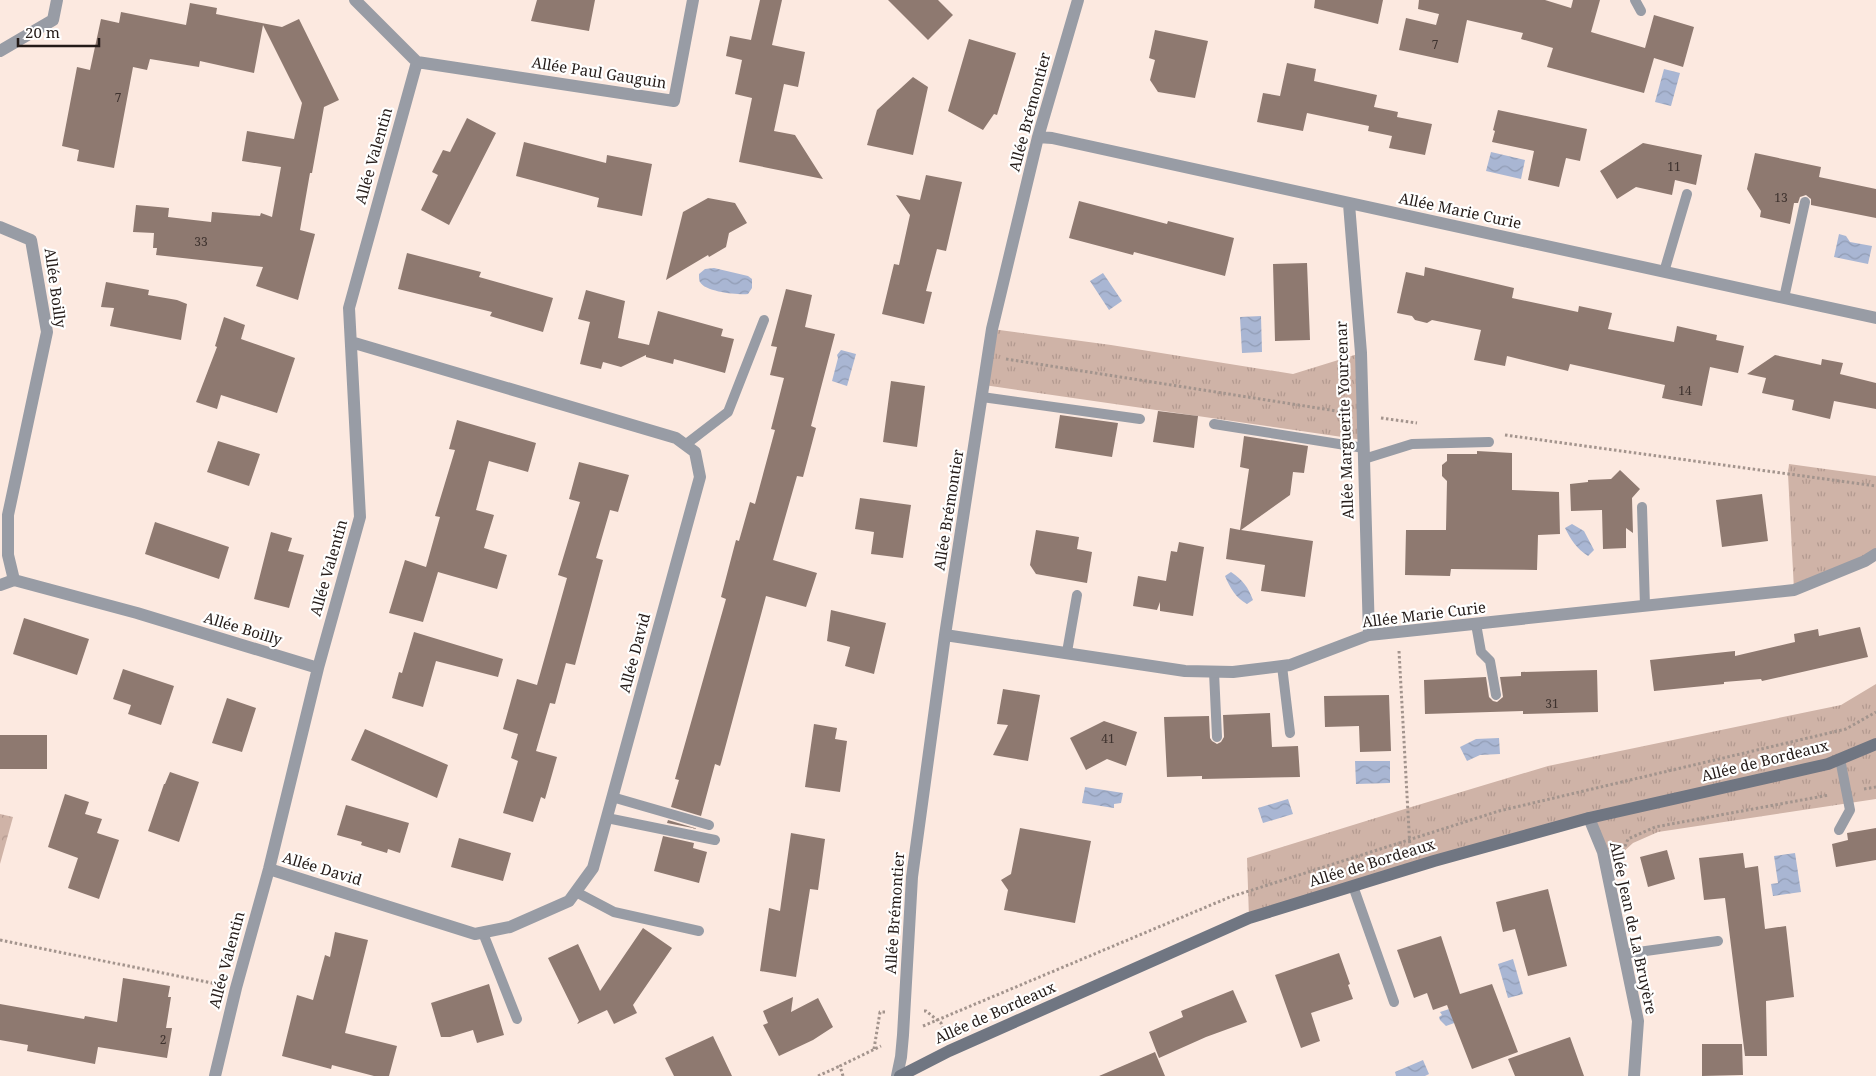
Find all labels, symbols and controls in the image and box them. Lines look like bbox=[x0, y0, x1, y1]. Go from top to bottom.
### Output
scale bar bbox=[18, 15, 99, 47]
text: 20 m bbox=[25, 22, 60, 42]
house number: 7 bbox=[1432, 36, 1439, 53]
street label: Allée Brémontier bbox=[1004, 50, 1055, 173]
street label: Allée Paul Gauguin bbox=[530, 51, 668, 93]
house number: 7 bbox=[115, 89, 122, 106]
street label: Allée Valentin bbox=[350, 105, 396, 206]
house number: 11 bbox=[1667, 158, 1681, 175]
street label: Allée Marie Curie bbox=[1397, 187, 1523, 233]
house number: 13 bbox=[1774, 189, 1788, 206]
house number: 33 bbox=[194, 233, 208, 250]
street label: Allée Boilly bbox=[40, 246, 72, 330]
street label: Allée Marguerite Yourcenar bbox=[1331, 321, 1357, 519]
house number: 14 bbox=[1678, 382, 1692, 399]
street label: Allée Brémontier bbox=[929, 448, 967, 572]
street label: Allée Valentin bbox=[305, 517, 351, 618]
street label: Allée Marie Curie bbox=[1361, 596, 1487, 632]
street label: Allée Boilly bbox=[202, 607, 285, 650]
street label: Allée David bbox=[614, 611, 654, 695]
house number: 31 bbox=[1545, 695, 1559, 712]
house number: 41 bbox=[1101, 730, 1115, 747]
street label: Allée de Bordeaux bbox=[1699, 734, 1831, 786]
street label: Allée de Bordeaux bbox=[1306, 833, 1437, 891]
street label: Allée Jean de La Bruyère bbox=[1606, 840, 1662, 1016]
street label: Allée David bbox=[280, 847, 364, 890]
street label: Allée Brémontier bbox=[880, 851, 908, 975]
street label: Allée Valentin bbox=[203, 909, 249, 1010]
street label: Allée de Bordeaux bbox=[931, 976, 1059, 1048]
house number: 2 bbox=[160, 1031, 166, 1048]

